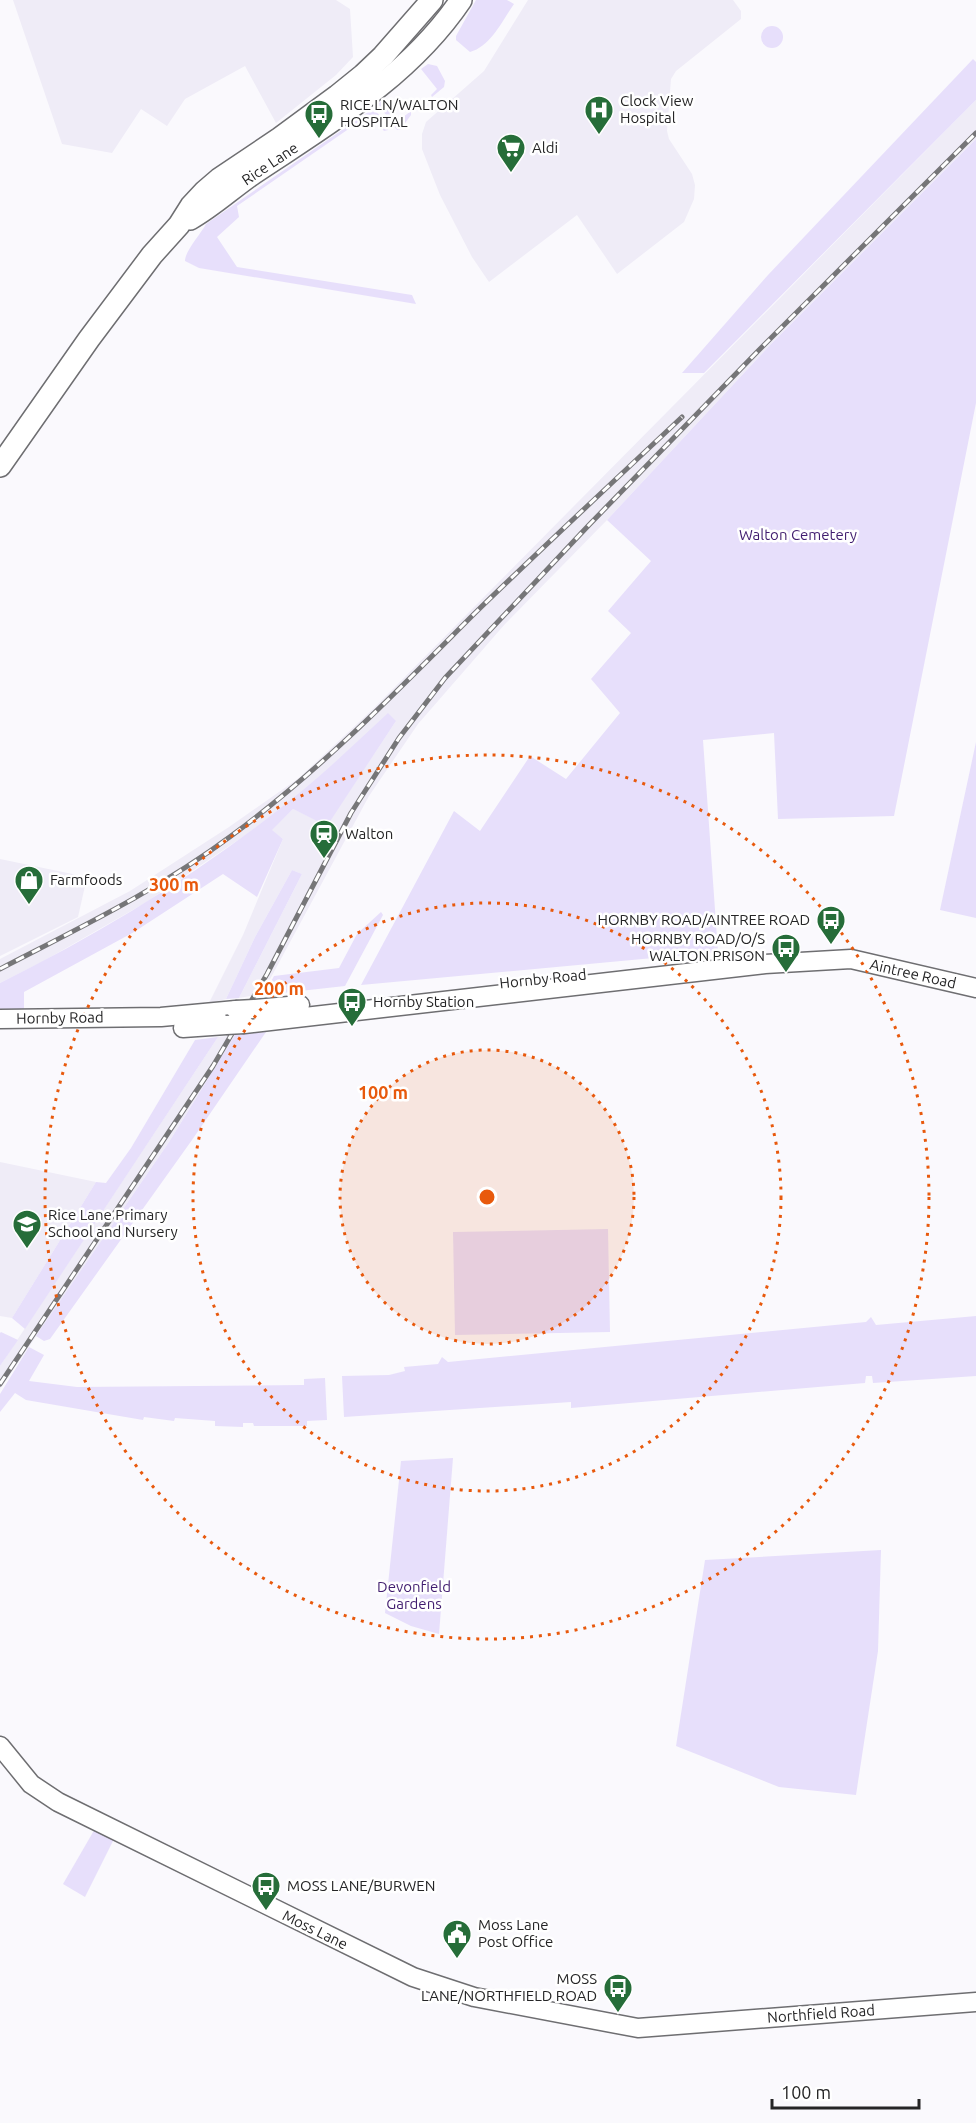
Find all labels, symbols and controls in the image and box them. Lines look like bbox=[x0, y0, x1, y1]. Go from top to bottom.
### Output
place label: Clock View Hospital bbox=[620, 92, 694, 126]
hospital icon: Clock View Hospital bbox=[583, 94, 615, 136]
place label: RICE LN/WALTON HOSPITAL bbox=[340, 96, 459, 130]
bus stop icon: RICE LN/WALTON HOSPITAL bbox=[303, 98, 335, 140]
supermarket icon: Aldi bbox=[495, 132, 527, 174]
street label: Rice Lane bbox=[238, 139, 301, 188]
place label: Aldi bbox=[532, 139, 558, 156]
park label: Walton Cemetery bbox=[739, 526, 857, 543]
station icon: Walton bbox=[308, 818, 340, 860]
place label: Walton bbox=[345, 825, 393, 842]
shop icon: Farmfoods bbox=[13, 864, 45, 906]
place label: Farmfoods bbox=[50, 871, 122, 888]
text: 300 m bbox=[149, 874, 199, 894]
bus stop icon: HORNBY ROAD/AINTREE ROAD bbox=[815, 904, 847, 946]
place label: HORNBY ROAD/AINTREE ROAD bbox=[597, 911, 810, 928]
place label: HORNBY ROAD/O/S WALTON PRISON bbox=[631, 930, 765, 964]
bus stop icon: HORNBY ROAD/O/S WALTON PRISON bbox=[770, 932, 802, 974]
street label: Aintree Road bbox=[868, 955, 958, 992]
street label: Hornby Road bbox=[499, 965, 587, 992]
text: 200 m bbox=[254, 978, 304, 998]
bus stop icon: Hornby Station bbox=[336, 986, 368, 1028]
place label: Hornby Station bbox=[373, 993, 474, 1010]
street label: Hornby Road bbox=[16, 1008, 104, 1027]
text: 100 m bbox=[358, 1082, 408, 1102]
centre of rings bbox=[477, 1187, 497, 1207]
place label: Rice Lane Primary School and Nursery bbox=[48, 1206, 178, 1240]
school or university icon: Rice Lane Primary School and Nursery bbox=[11, 1208, 43, 1250]
park label: Devonfield Gardens bbox=[377, 1578, 451, 1612]
bus stop icon: MOSS LANE/BURWEN bbox=[250, 1870, 282, 1912]
place label: MOSS LANE/BURWEN bbox=[287, 1877, 435, 1894]
street label: Moss Lane bbox=[280, 1906, 351, 1953]
place label: Moss Lane Post Office bbox=[478, 1916, 553, 1950]
public building icon: Moss Lane Post Office bbox=[441, 1918, 473, 1960]
place label: MOSS LANE/NORTHFIELD ROAD bbox=[421, 1970, 597, 2004]
bus stop icon: MOSS LANE/NORTHFIELD ROAD bbox=[602, 1972, 634, 2014]
street label: Northfield Road bbox=[767, 2001, 875, 2026]
scale bar bbox=[772, 2072, 919, 2110]
text: 100 m bbox=[781, 2082, 831, 2102]

